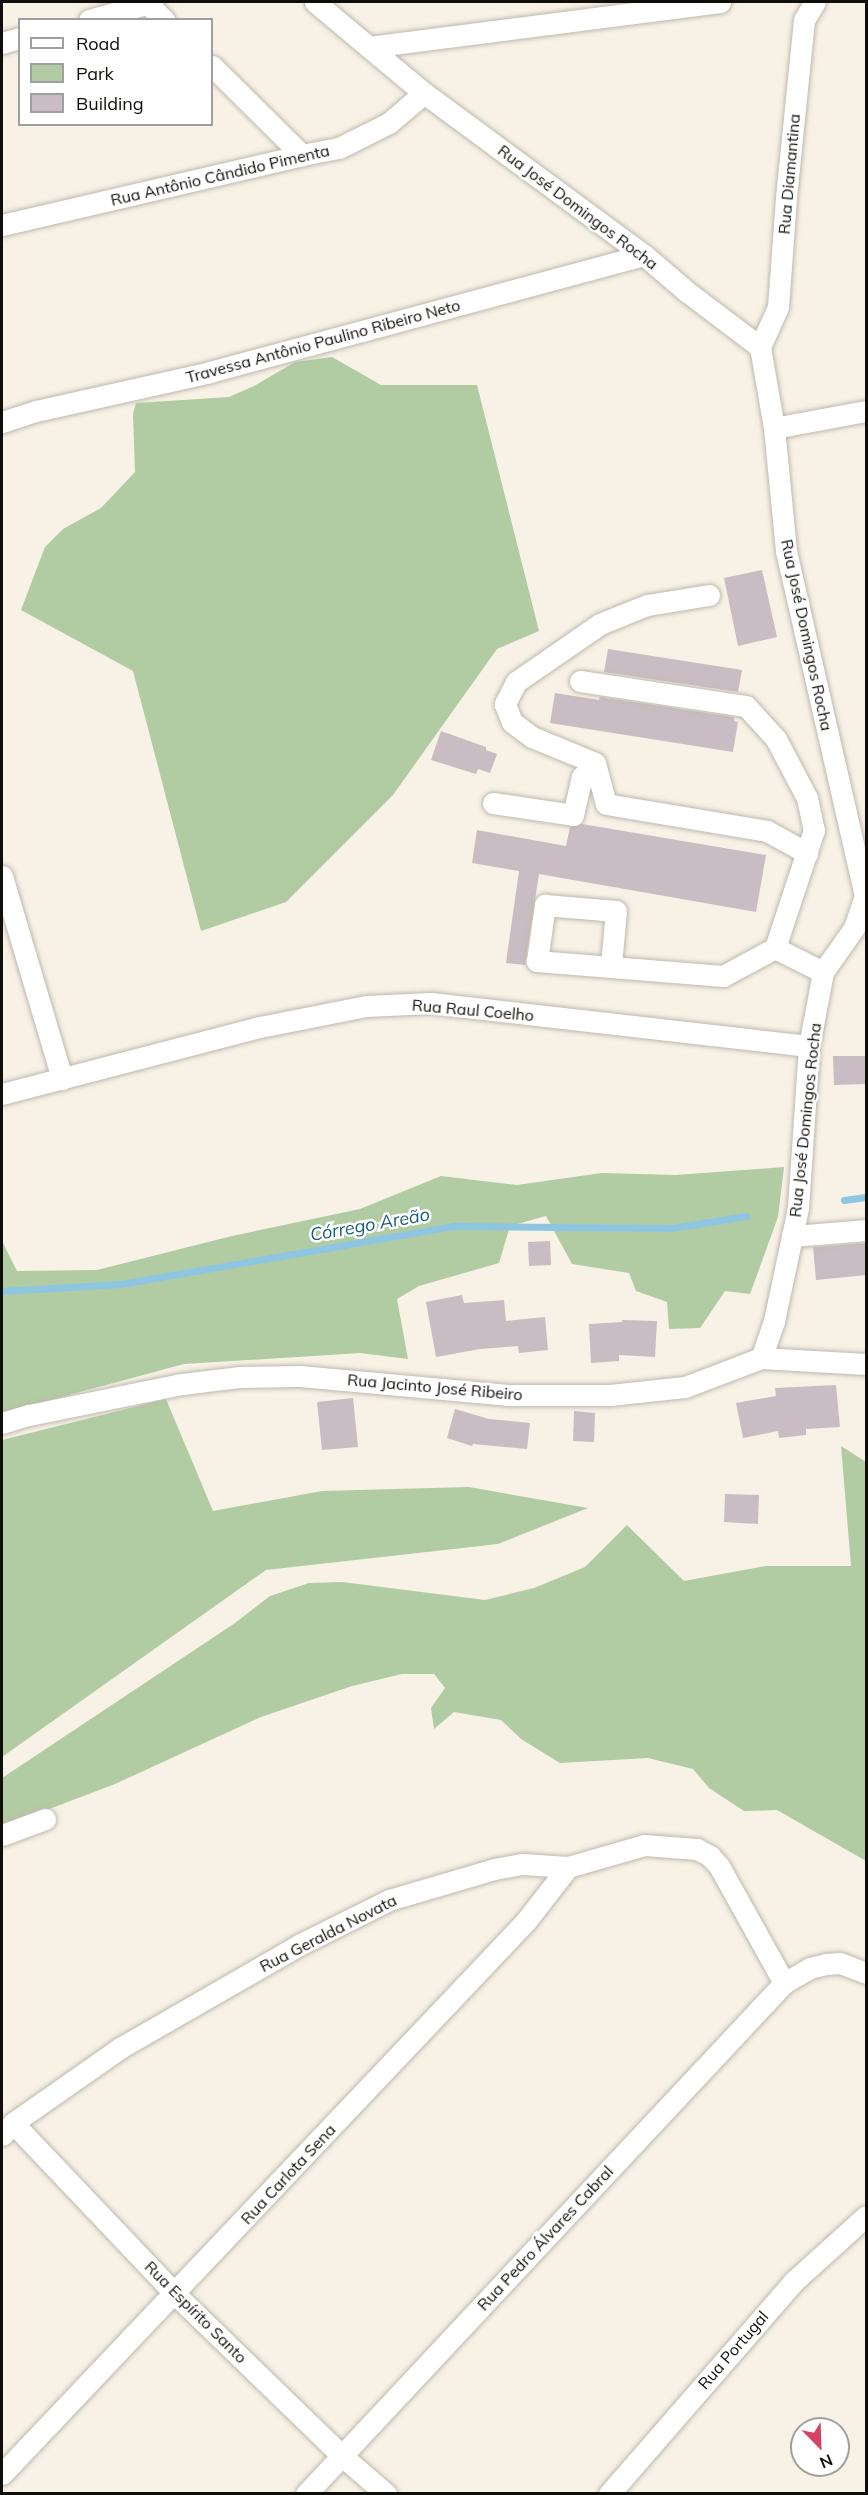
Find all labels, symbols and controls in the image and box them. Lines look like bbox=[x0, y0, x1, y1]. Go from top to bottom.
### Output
legend bbox=[18, 18, 213, 126]
text: Road bbox=[76, 32, 120, 55]
text: Park bbox=[76, 62, 114, 85]
text: Building bbox=[76, 92, 144, 115]
street label: Rua Diamantina bbox=[774, 113, 804, 235]
street label: Rua Antônio Cândido Pimenta bbox=[109, 140, 331, 210]
street label: Rua José Domingos Rocha bbox=[494, 141, 662, 273]
street label: Travessa Antônio Paulino Ribeiro Neto bbox=[184, 295, 462, 387]
street label: Rua José Domingos Rocha bbox=[777, 537, 837, 733]
street label: Rua Raul Coelho bbox=[411, 995, 535, 1025]
street label: Rua José Domingos Rocha bbox=[785, 1022, 825, 1218]
water label: Córrego Areão bbox=[309, 1204, 431, 1246]
street label: Rua Jacinto José Ribeiro bbox=[347, 1370, 523, 1404]
street label: Rua Geralda Novata bbox=[256, 1890, 400, 1976]
street label: Rua Carlota Sena bbox=[237, 2120, 339, 2228]
street label: Rua Pedro Álvares Cabral bbox=[473, 2162, 617, 2314]
street label: Rua Espírito Santo bbox=[141, 2257, 251, 2367]
street label: Rua Portugal bbox=[694, 2307, 772, 2393]
north arrow bbox=[790, 2417, 850, 2477]
text: N bbox=[817, 2450, 836, 2473]

